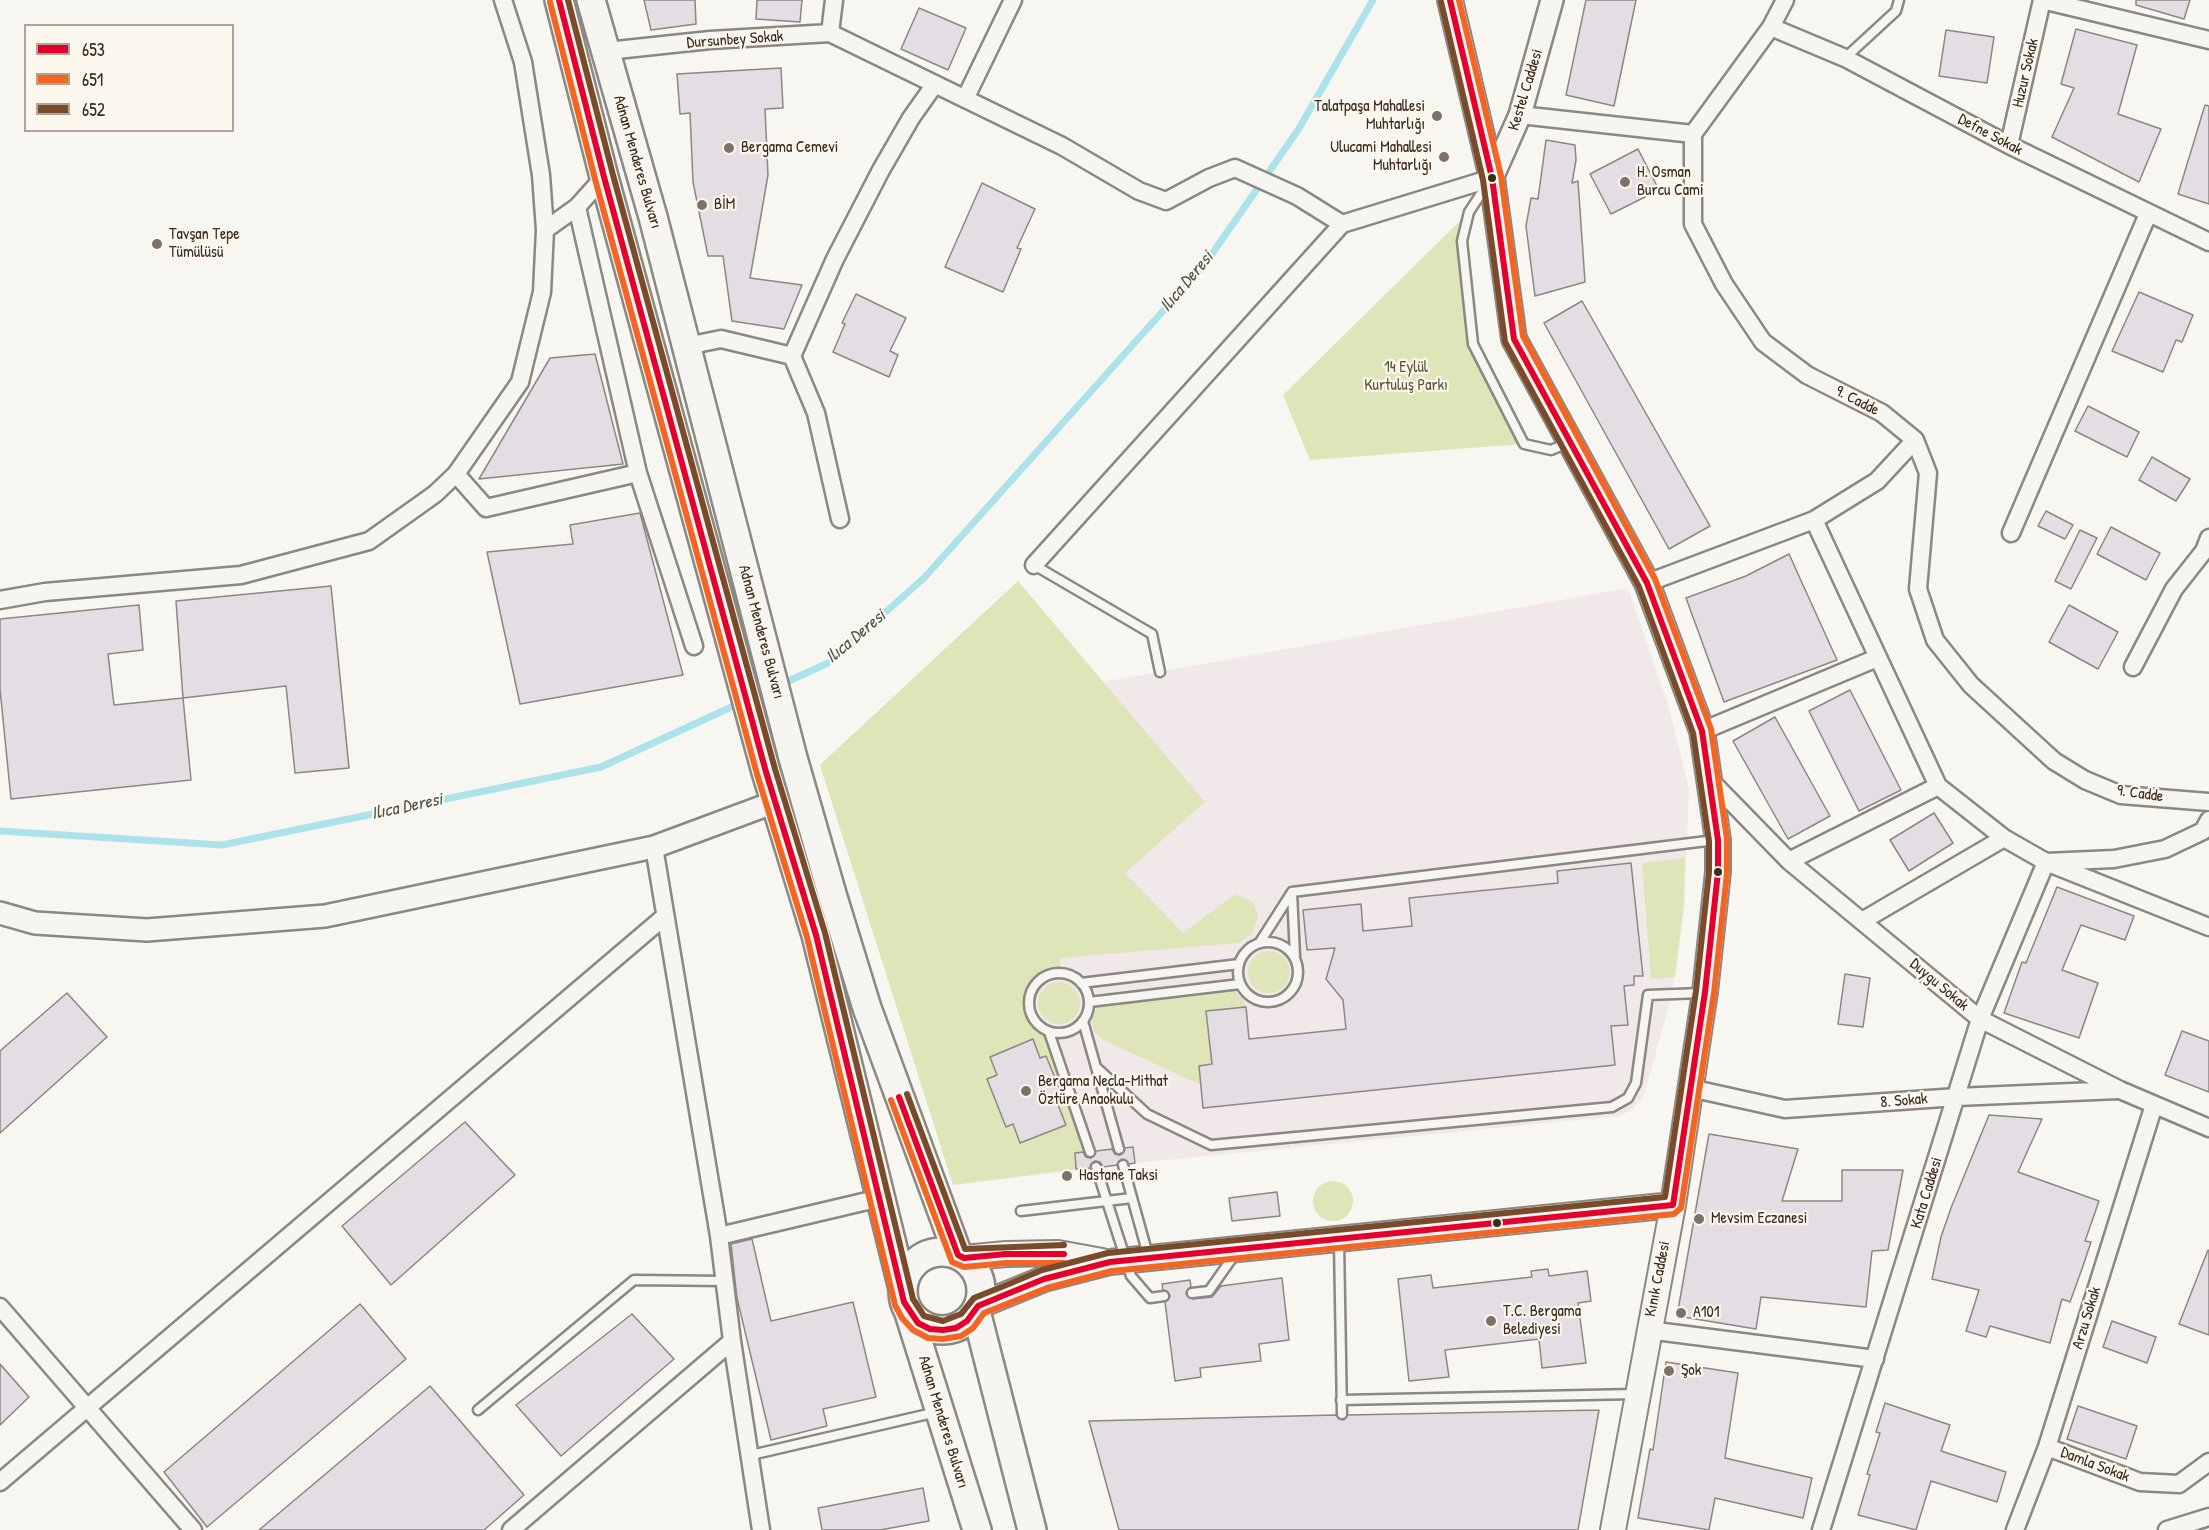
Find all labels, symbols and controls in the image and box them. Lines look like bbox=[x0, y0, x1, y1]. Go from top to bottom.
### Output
legend bbox=[24, 24, 234, 132]
street label: Dursunbey Sokak bbox=[686, 27, 784, 53]
text: 653 bbox=[82, 37, 105, 62]
street label: Huzur Sokak bbox=[2009, 37, 2043, 109]
street label: Kestel Caddesi bbox=[1504, 47, 1548, 133]
text: 651 bbox=[82, 67, 103, 92]
street label: Adnan Menderes Bulvarı bbox=[609, 93, 665, 231]
text: 652 bbox=[82, 97, 105, 122]
place label: Talatpaşa Mahallesi Muhtarlığı bbox=[1314, 97, 1425, 135]
marker: Talatpaşa Mahallesi Muhtarlığı bbox=[1430, 109, 1444, 123]
street label: Defne Sokak bbox=[1954, 110, 2026, 160]
place label: Bergama Cemevi bbox=[741, 138, 838, 158]
place label: Ulucami Mahallesi Muhtarlığı bbox=[1330, 138, 1432, 176]
marker: Bergama Cemevi bbox=[722, 141, 736, 155]
marker: Ulucami Mahallesi Muhtarlığı bbox=[1437, 150, 1451, 164]
place label: H. Osman Burcu Cami bbox=[1637, 163, 1703, 201]
unlabelled marker bbox=[1486, 172, 1498, 184]
marker: H. Osman Burcu Cami bbox=[1618, 175, 1632, 189]
place label: BİM bbox=[714, 195, 735, 215]
marker: BİM bbox=[695, 198, 709, 212]
place label: Tavşan Tepe Tümülüsü bbox=[169, 225, 240, 263]
marker: Tavşan Tepe Tümülüsü bbox=[150, 237, 164, 251]
water label: Ilıca Deresi bbox=[1156, 247, 1218, 317]
park label: 14 Eylül Kurtuluş Parkı bbox=[1364, 358, 1448, 396]
street label: 9. Cadde bbox=[1832, 382, 1882, 420]
street label: Adnan Menderes Bulvarı bbox=[734, 563, 788, 701]
water label: Ilıca Deresi bbox=[821, 606, 891, 668]
street label: 9. Cadde bbox=[2115, 781, 2165, 807]
water label: Ilıca Deresi bbox=[370, 789, 444, 825]
unlabelled marker bbox=[1712, 866, 1724, 878]
street label: Duygu Sokak bbox=[1906, 955, 1972, 1015]
place label: Bergama Necla-Mithat Öztüre Anaokulu bbox=[1038, 1072, 1168, 1110]
marker: Bergama Necla-Mithat Öztüre Anaokulu bbox=[1019, 1084, 1033, 1098]
street label: 8. Sokak bbox=[1880, 1089, 1928, 1113]
street label: Kata Caddesi bbox=[1907, 1155, 1947, 1231]
place label: Hastane Taksi bbox=[1079, 1166, 1158, 1186]
marker: Hastane Taksi bbox=[1060, 1169, 1074, 1183]
place label: Mevsim Eczanesi bbox=[1711, 1209, 1807, 1229]
marker: Mevsim Eczanesi bbox=[1692, 1212, 1706, 1226]
unlabelled marker bbox=[1491, 1217, 1503, 1229]
street label: Kınık Caddesi bbox=[1641, 1240, 1675, 1318]
street label: Arzu Sokak bbox=[2068, 1284, 2106, 1352]
place label: T.C. Bergama Belediyesi bbox=[1503, 1302, 1581, 1340]
place label: A101 bbox=[1693, 1303, 1720, 1323]
marker: A101 bbox=[1674, 1306, 1688, 1320]
marker: T.C. Bergama Belediyesi bbox=[1484, 1314, 1498, 1328]
street label: Adnan Menderes Bulvarı bbox=[914, 1353, 972, 1491]
place label: Şok bbox=[1681, 1361, 1701, 1381]
marker: Şok bbox=[1662, 1364, 1676, 1378]
street label: Damla Sokak bbox=[2058, 1443, 2132, 1487]

